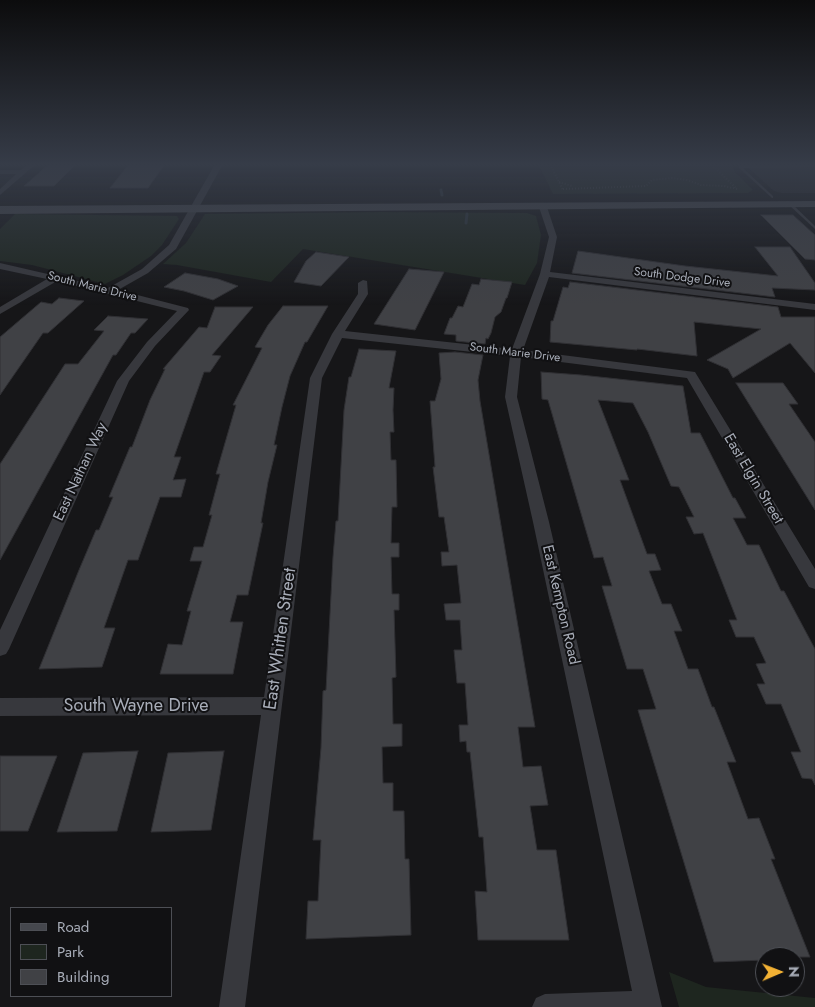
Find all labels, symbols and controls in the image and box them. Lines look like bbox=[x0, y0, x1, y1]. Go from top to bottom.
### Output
street label: South Dodge Drive bbox=[633, 265, 731, 291]
street label: South Marie Drive bbox=[46, 269, 138, 305]
street label: South Marie Drive bbox=[469, 340, 561, 366]
street label: East Nathan Way bbox=[50, 420, 112, 524]
street label: East Elgin Street bbox=[719, 431, 787, 527]
street label: East Kempton Road bbox=[537, 543, 583, 667]
street label: East Whitten Street bbox=[260, 567, 302, 711]
street label: South Wayne Drive bbox=[64, 696, 208, 718]
legend bbox=[10, 907, 172, 997]
text: Road bbox=[57, 916, 89, 938]
text: Park bbox=[57, 941, 84, 963]
north arrow bbox=[755, 947, 805, 997]
text: Building bbox=[57, 966, 109, 988]
text: N bbox=[784, 966, 804, 977]

